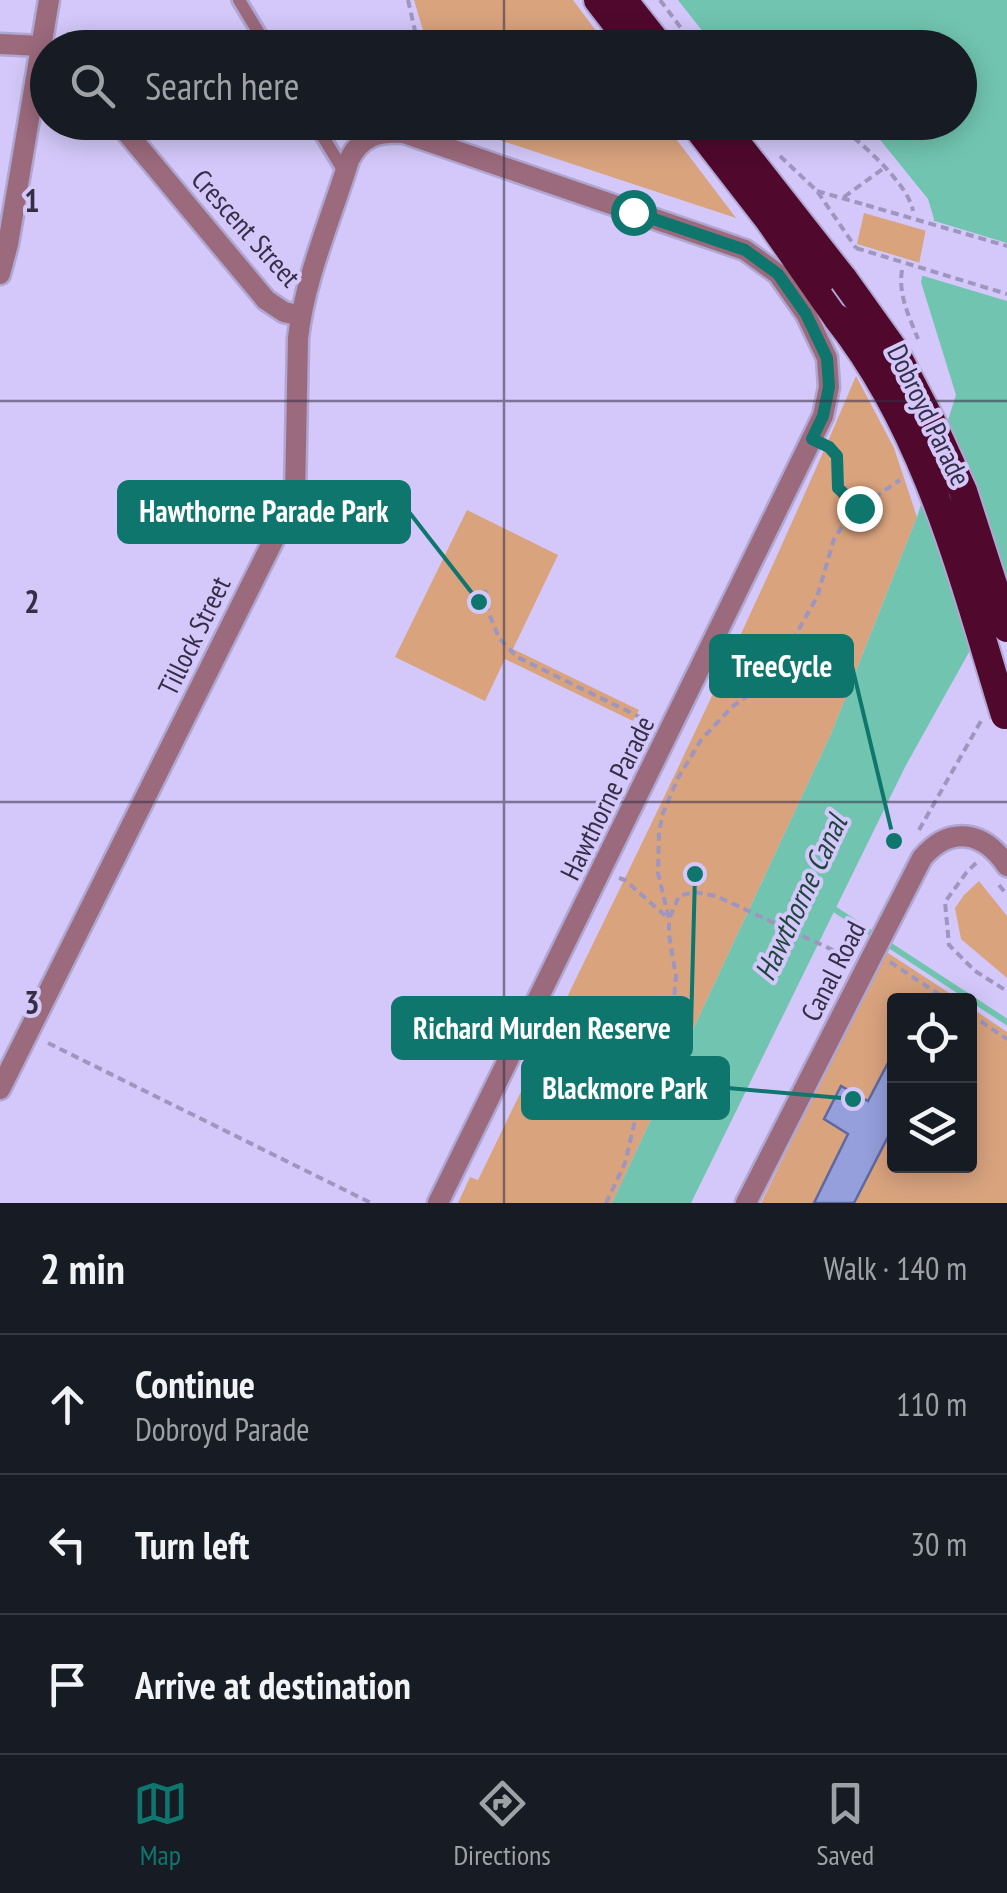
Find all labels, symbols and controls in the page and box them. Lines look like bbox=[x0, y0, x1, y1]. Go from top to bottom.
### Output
search box bbox=[30, 30, 977, 140]
icon: search bbox=[65, 58, 120, 113]
text: Search here bbox=[145, 61, 299, 110]
street label: Crescent Street bbox=[184, 161, 309, 295]
text: 1 bbox=[24, 179, 40, 221]
route start bbox=[611, 190, 657, 236]
street label: Dobroyd Parade bbox=[879, 338, 980, 492]
callout: Hawthorne Parade Park bbox=[119, 482, 409, 542]
route end bbox=[837, 486, 883, 532]
text: Hawthorne Parade Park bbox=[139, 491, 389, 530]
street label: Tillock Street bbox=[149, 570, 238, 701]
text: 2 bbox=[24, 580, 40, 622]
callout: TreeCycle bbox=[711, 636, 852, 696]
text: TreeCycle bbox=[732, 646, 832, 685]
street label: Hawthorne Parade bbox=[551, 710, 662, 886]
water label: Hawthorne Canal bbox=[744, 806, 856, 986]
street label: Canal Road bbox=[792, 915, 873, 1027]
text: 3 bbox=[24, 981, 40, 1023]
map controls bbox=[887, 993, 977, 1173]
button: locate bbox=[887, 993, 977, 1083]
callout: Richard Murden Reserve bbox=[393, 998, 691, 1058]
text: Richard Murden Reserve bbox=[413, 1008, 671, 1047]
callout: Blackmore Park bbox=[523, 1058, 728, 1118]
text: Blackmore Park bbox=[542, 1068, 708, 1107]
button: layers bbox=[887, 1083, 977, 1173]
text: 2 min bbox=[40, 1241, 125, 1296]
text: Walk · 140 m bbox=[823, 1247, 967, 1289]
text: Continue bbox=[135, 1359, 255, 1408]
icon: ahead bbox=[40, 1377, 95, 1432]
text: 110 m bbox=[896, 1383, 967, 1425]
text: Dobroyd Parade bbox=[135, 1408, 309, 1450]
icon: left bbox=[40, 1517, 95, 1572]
text: Turn left bbox=[135, 1520, 249, 1569]
text: 30 m bbox=[911, 1523, 967, 1565]
icon: arrive bbox=[40, 1657, 95, 1712]
text: Arrive at destination bbox=[135, 1660, 411, 1709]
tab: Map bbox=[133, 1776, 188, 1873]
tab: Directions bbox=[453, 1776, 551, 1873]
tab: Saved bbox=[816, 1776, 874, 1873]

